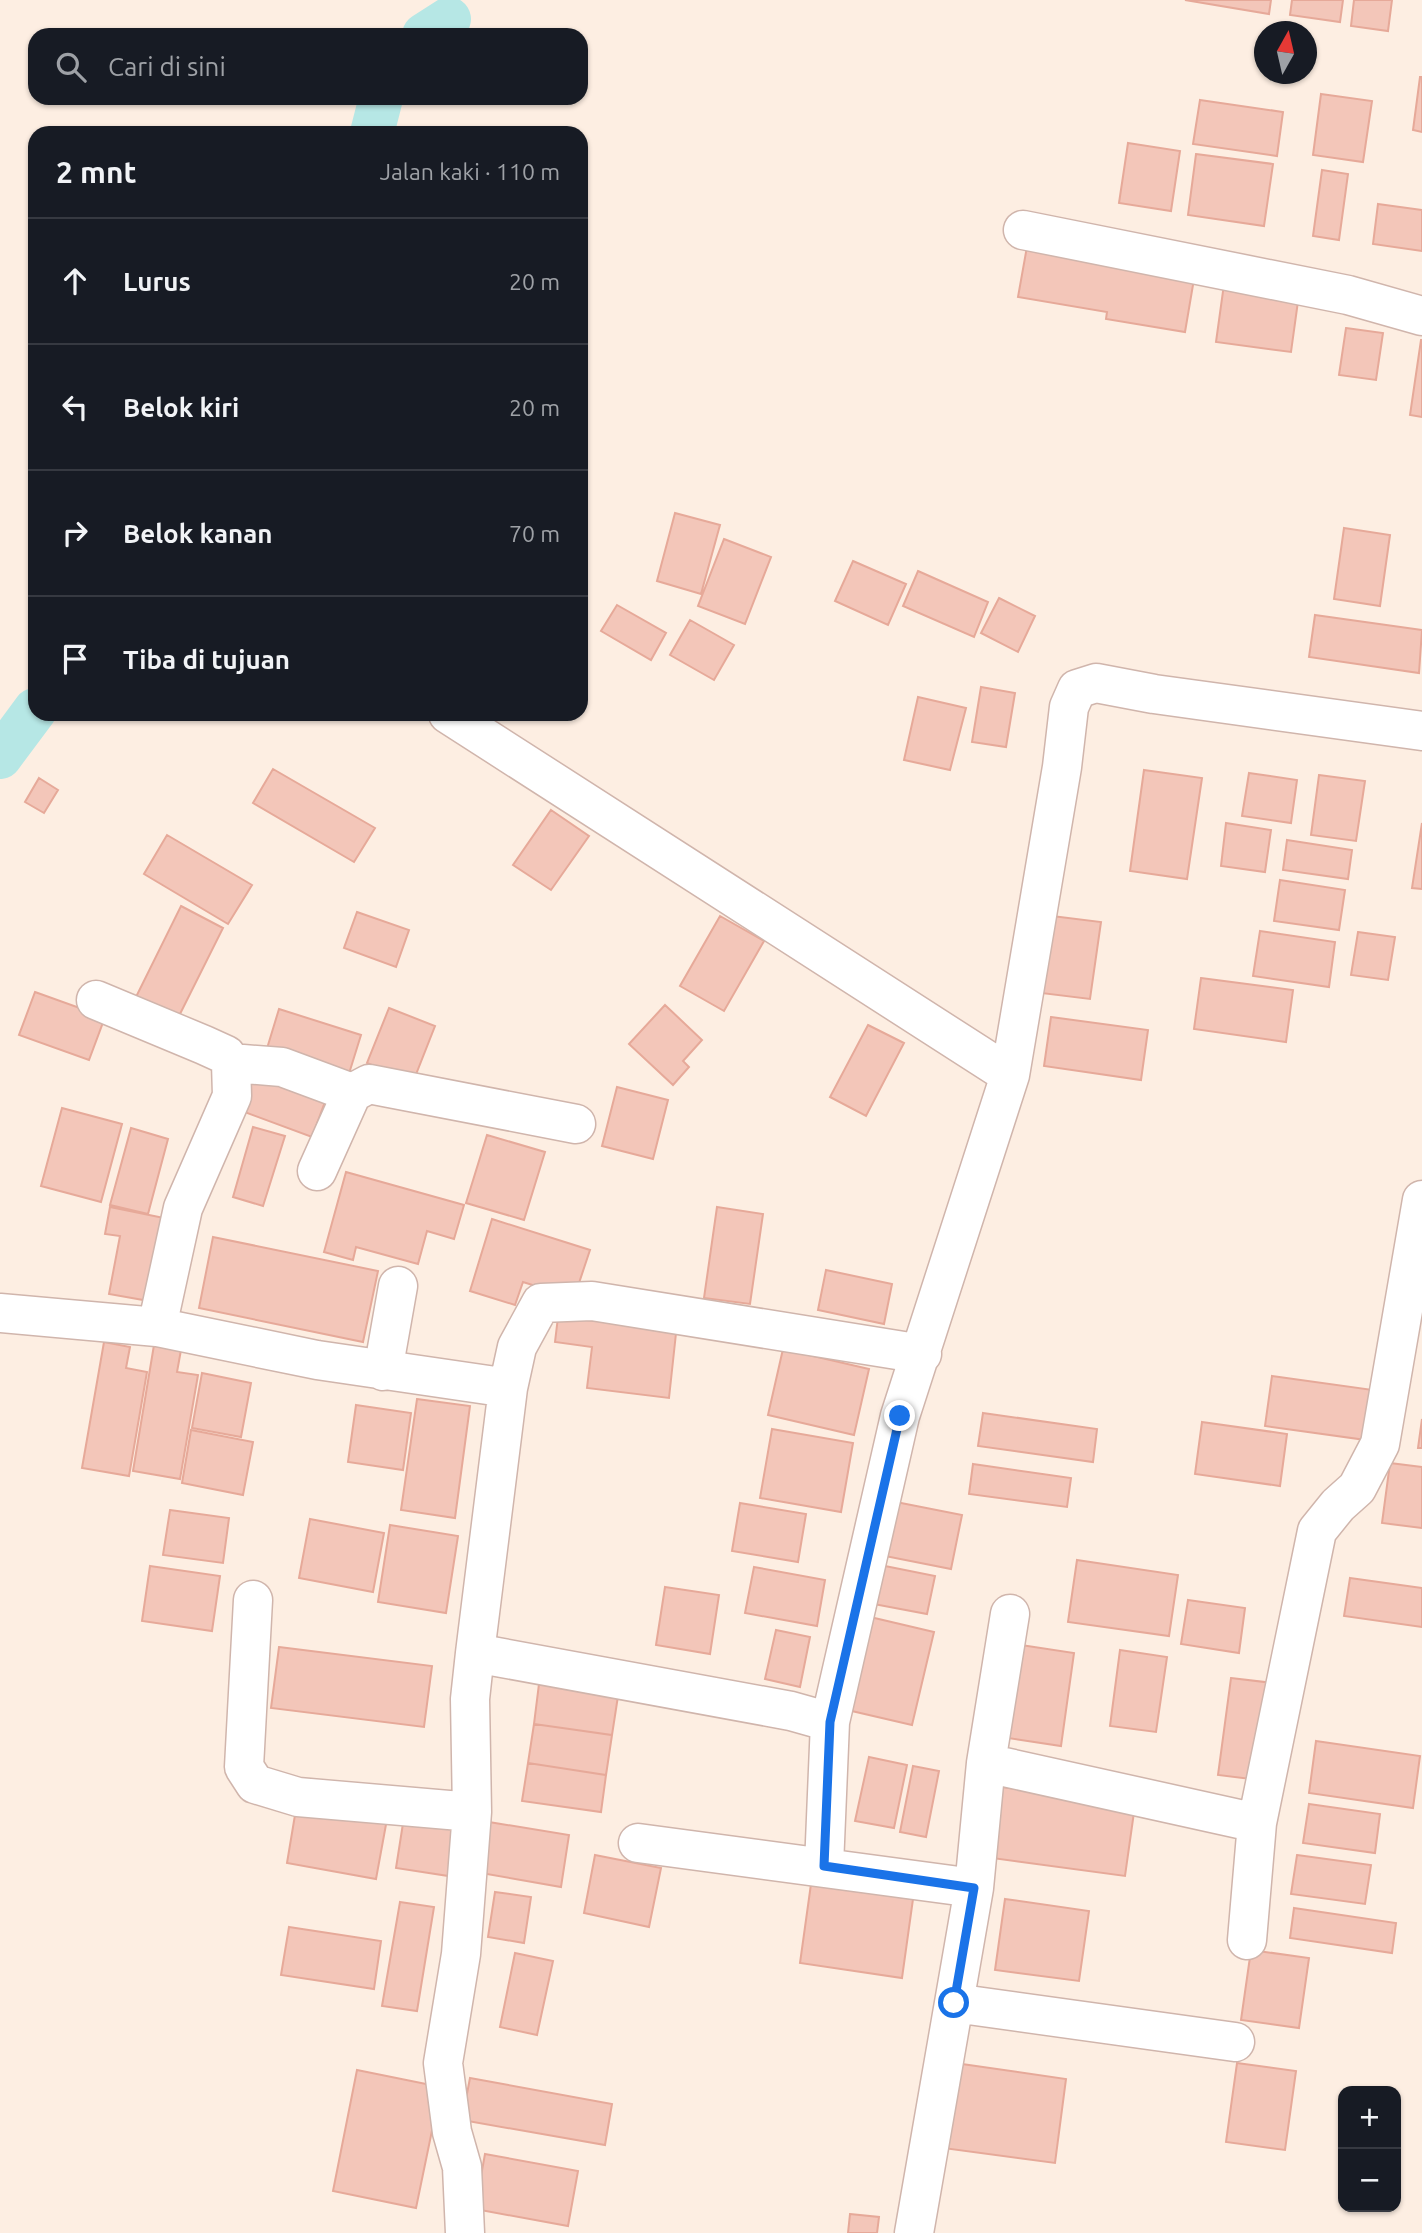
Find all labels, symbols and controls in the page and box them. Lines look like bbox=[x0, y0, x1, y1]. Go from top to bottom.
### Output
north arrow bbox=[1254, 21, 1317, 84]
search box bbox=[28, 28, 588, 105]
icon: search bbox=[52, 48, 90, 86]
text: Cari di sini bbox=[108, 52, 226, 81]
text: 2 mnt bbox=[56, 155, 136, 189]
text: Jalan kaki · 110 m bbox=[380, 159, 560, 184]
icon: ahead bbox=[56, 262, 94, 300]
text: Lurus bbox=[123, 267, 191, 296]
text: 20 m bbox=[509, 269, 560, 294]
icon: left bbox=[56, 388, 94, 426]
text: Belok kiri bbox=[123, 393, 239, 422]
text: 20 m bbox=[509, 395, 560, 420]
icon: right bbox=[56, 514, 94, 552]
text: Belok kanan bbox=[123, 519, 273, 548]
text: 70 m bbox=[509, 521, 560, 546]
icon: arrive bbox=[56, 640, 94, 678]
text: Tiba di tujuan bbox=[123, 645, 290, 674]
route end bbox=[884, 1400, 915, 1431]
route start bbox=[938, 1987, 969, 2018]
map controls bbox=[1338, 2086, 1401, 2212]
button: + bbox=[1338, 2086, 1401, 2149]
button: − bbox=[1338, 2149, 1401, 2212]

